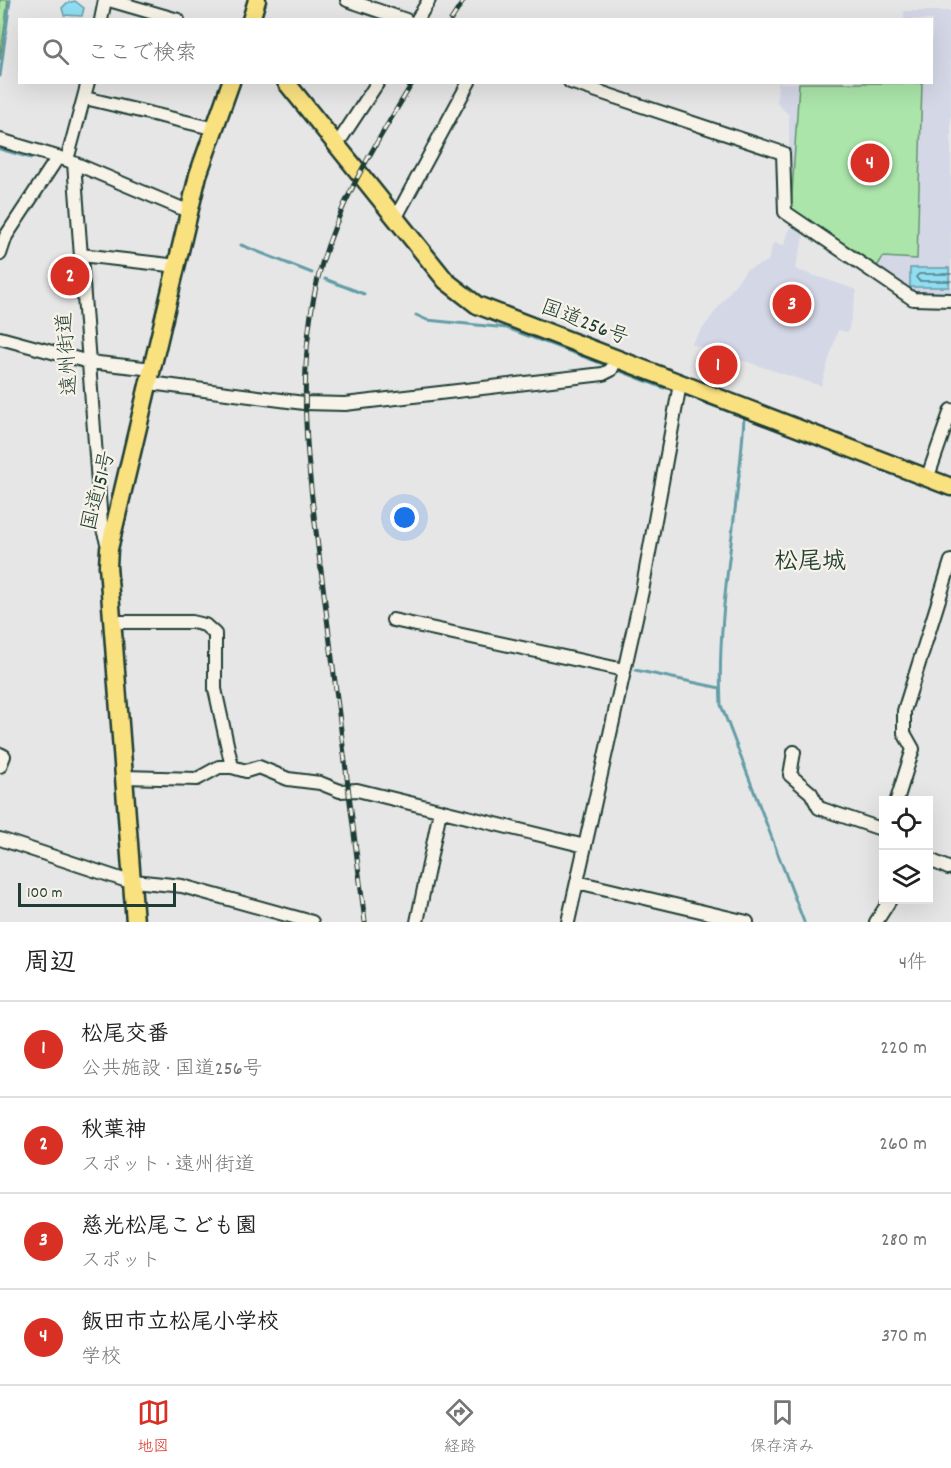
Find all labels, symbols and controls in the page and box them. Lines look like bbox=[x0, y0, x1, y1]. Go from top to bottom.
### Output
search box bbox=[18, 18, 933, 84]
icon: search bbox=[39, 35, 72, 68]
text: ここで検索 bbox=[87, 39, 197, 70]
pin: 4 bbox=[850, 140, 890, 186]
pin: 2 bbox=[50, 254, 90, 298]
pin: 3 bbox=[772, 282, 812, 326]
street label: 国道256号 bbox=[536, 293, 632, 355]
street label: 遠州街道 bbox=[51, 311, 87, 397]
pin: 1 bbox=[698, 342, 738, 388]
street label: 国道151号 bbox=[76, 448, 124, 534]
your location bbox=[390, 503, 419, 532]
district label: 松尾城 bbox=[774, 546, 846, 580]
map controls bbox=[879, 796, 933, 904]
button: locate bbox=[879, 796, 933, 850]
button: layers bbox=[879, 850, 933, 904]
scale bar bbox=[18, 880, 176, 908]
text: 100 m bbox=[27, 882, 63, 905]
text: 周辺 bbox=[24, 946, 76, 983]
text: 4件 bbox=[899, 950, 927, 978]
text: 松尾交番 bbox=[81, 1020, 169, 1051]
text: 1 bbox=[41, 1035, 46, 1063]
text: 220 m bbox=[880, 1035, 927, 1063]
text: 公共施設 · 国道256号 bbox=[81, 1056, 263, 1084]
text: 秋葉神 bbox=[81, 1116, 147, 1147]
text: 2 bbox=[39, 1131, 48, 1159]
text: 260 m bbox=[879, 1131, 927, 1159]
text: スポット · 遠州街道 bbox=[81, 1152, 255, 1180]
text: 慈光松尾こども園 bbox=[81, 1212, 257, 1243]
text: 3 bbox=[39, 1227, 48, 1255]
text: 280 m bbox=[881, 1227, 927, 1255]
text: スポット bbox=[81, 1248, 161, 1276]
text: 飯田市立松尾小学校 bbox=[81, 1308, 279, 1339]
text: 4 bbox=[39, 1323, 48, 1351]
text: 370 m bbox=[881, 1323, 927, 1351]
text: 学校 bbox=[81, 1344, 121, 1372]
tab: 地図 bbox=[137, 1396, 170, 1459]
tab: 経路 bbox=[443, 1396, 476, 1459]
tab: 保存済み bbox=[750, 1396, 814, 1459]

